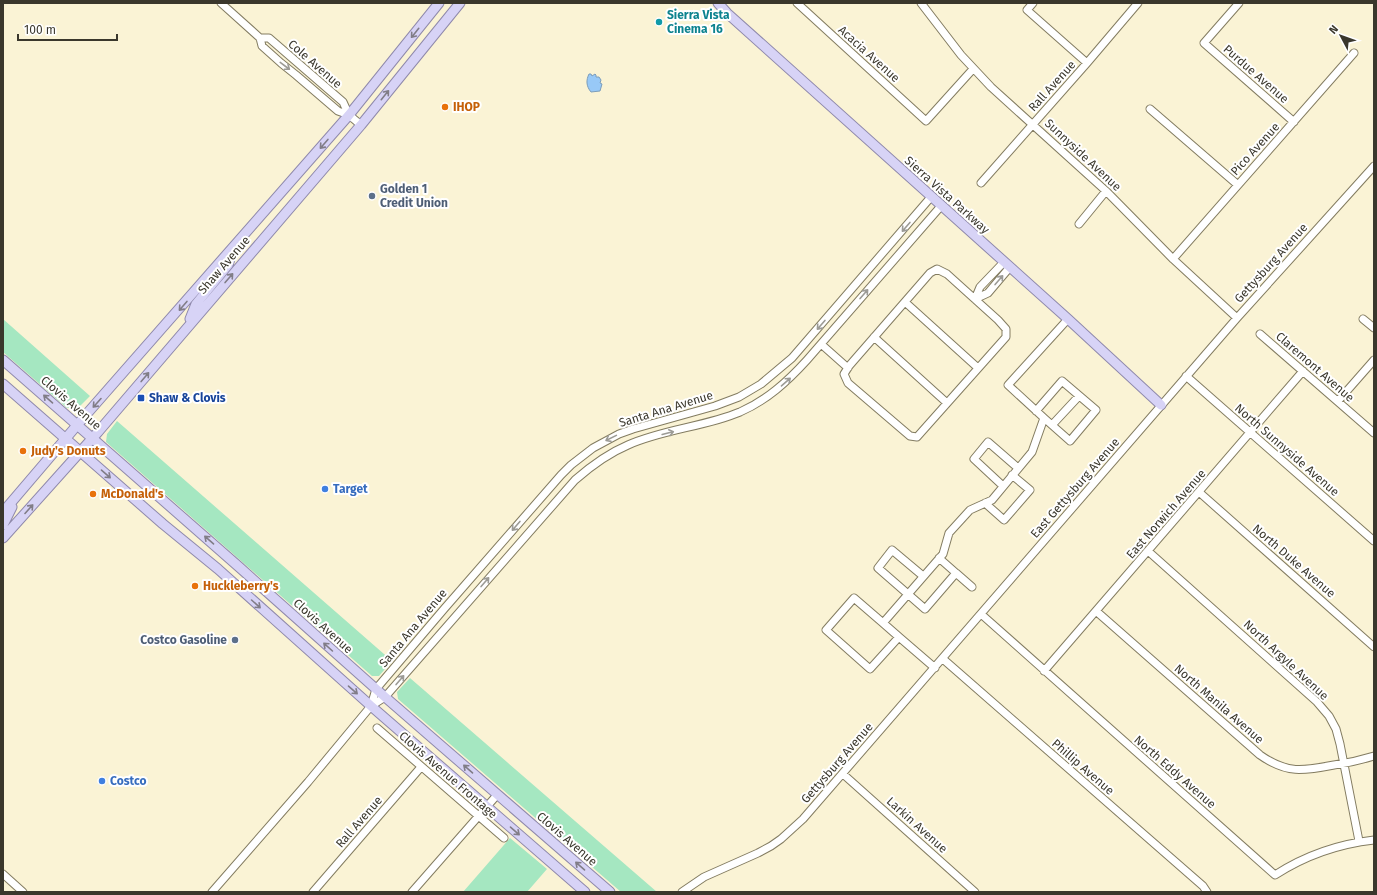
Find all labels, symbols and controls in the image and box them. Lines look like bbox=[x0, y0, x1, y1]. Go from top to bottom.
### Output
place label: Sierra Vista Cinema 16 bbox=[667, 8, 730, 36]
scale bar bbox=[18, 16, 117, 42]
north arrow bbox=[1321, 16, 1361, 56]
marker: Sierra Vista Cinema 16 bbox=[654, 17, 664, 27]
text: 100 m bbox=[24, 23, 56, 37]
street label: Acacia Avenue bbox=[835, 23, 903, 85]
text: N bbox=[1327, 23, 1341, 37]
one-way arrow bbox=[410, 28, 419, 39]
street label: Cole Avenue bbox=[285, 37, 345, 91]
street label: Purdue Avenue bbox=[1221, 42, 1291, 106]
street label: Rall Avenue bbox=[1026, 58, 1078, 114]
one-way arrow bbox=[279, 62, 290, 70]
one-way arrow bbox=[381, 89, 390, 100]
place label: IHOP bbox=[453, 100, 480, 114]
marker: IHOP bbox=[440, 102, 450, 112]
street label: Sunnyside Avenue bbox=[1042, 116, 1124, 194]
street label: Pico Avenue bbox=[1228, 120, 1282, 178]
one-way arrow bbox=[319, 139, 328, 150]
street label: Sierra Vista Parkway bbox=[902, 153, 992, 237]
place label: Golden 1 Credit Union bbox=[380, 182, 448, 210]
marker: Golden 1 Credit Union bbox=[367, 191, 377, 201]
street label: Gettysburg Avenue bbox=[1232, 220, 1310, 306]
one-way arrow bbox=[901, 221, 910, 232]
street label: Shaw Avenue bbox=[195, 233, 253, 297]
one-way arrow bbox=[225, 272, 234, 283]
one-way arrow bbox=[994, 275, 1004, 285]
one-way arrow bbox=[860, 288, 869, 299]
one-way arrow bbox=[178, 300, 187, 311]
one-way arrow bbox=[816, 319, 825, 330]
street label: Claremont Avenue bbox=[1273, 329, 1357, 405]
one-way arrow bbox=[141, 371, 150, 382]
street label: Clovis Avenue bbox=[38, 373, 104, 433]
one-way arrow bbox=[781, 378, 791, 387]
street label: Santa Ana Avenue bbox=[617, 388, 715, 430]
place label: Shaw & Clovis bbox=[149, 391, 226, 405]
marker: Shaw & Clovis bbox=[136, 393, 146, 403]
one-way arrow bbox=[43, 394, 53, 403]
one-way arrow bbox=[92, 398, 102, 408]
street label: North Sunnyside Avenue bbox=[1232, 401, 1342, 499]
one-way arrow bbox=[661, 428, 674, 436]
one-way arrow bbox=[605, 435, 617, 442]
street label: East Gettysburg Avenue bbox=[1028, 435, 1122, 541]
place label: Judy's Donuts bbox=[30, 444, 106, 458]
marker: Judy's Donuts bbox=[18, 446, 28, 456]
street label: East Norwich Avenue bbox=[1124, 467, 1208, 561]
one-way arrow bbox=[101, 469, 111, 479]
place label: Target bbox=[333, 482, 368, 496]
marker: Target bbox=[320, 484, 330, 494]
place label: McDonald's bbox=[101, 487, 164, 501]
marker: McDonald's bbox=[88, 489, 98, 499]
one-way arrow bbox=[25, 504, 34, 515]
one-way arrow bbox=[512, 521, 521, 531]
street label: North Duke Avenue bbox=[1250, 521, 1338, 601]
one-way arrow bbox=[204, 536, 214, 545]
one-way arrow bbox=[480, 578, 489, 588]
place label: Huckleberry's bbox=[203, 579, 279, 593]
marker: Huckleberry's bbox=[190, 581, 200, 591]
street label: Santa Ana Avenue bbox=[376, 586, 450, 670]
street label: Clovis Avenue bbox=[290, 596, 356, 656]
one-way arrow bbox=[251, 599, 262, 608]
street label: North Argyle Avenue bbox=[1241, 617, 1331, 703]
place label: Costco Gasoline bbox=[140, 633, 227, 647]
marker: Costco Gasoline bbox=[230, 635, 240, 645]
one-way arrow bbox=[323, 642, 333, 651]
street label: North Manila Avenue bbox=[1172, 661, 1266, 747]
one-way arrow bbox=[395, 675, 404, 686]
one-way arrow bbox=[348, 686, 358, 695]
street label: Gettysburg Avenue bbox=[798, 720, 876, 806]
street label: Clovis Avenue Frontage bbox=[396, 729, 500, 821]
street label: North Eddy Avenue bbox=[1131, 733, 1219, 811]
street label: Phillip Avenue bbox=[1049, 736, 1117, 798]
one-way arrow bbox=[463, 764, 473, 774]
place label: Costco bbox=[110, 774, 146, 788]
marker: Costco bbox=[97, 776, 107, 786]
street label: Rall Avenue bbox=[333, 793, 385, 851]
street label: Larkin Avenue bbox=[884, 794, 950, 856]
street label: Clovis Avenue bbox=[534, 809, 600, 869]
one-way arrow bbox=[510, 826, 520, 835]
one-way arrow bbox=[575, 862, 586, 871]

